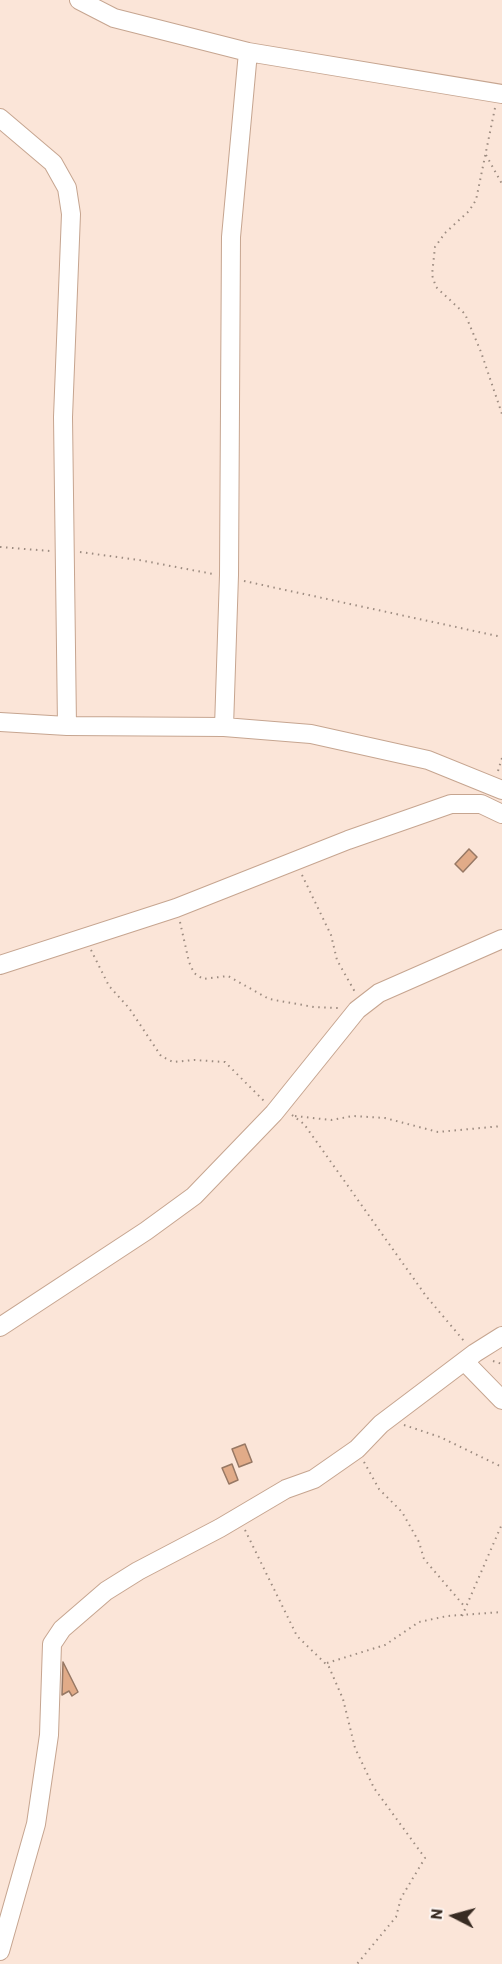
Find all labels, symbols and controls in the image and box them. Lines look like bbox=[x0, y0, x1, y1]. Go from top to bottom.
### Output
north arrow bbox=[424, 1886, 484, 1946]
text: N bbox=[426, 1908, 446, 1920]

